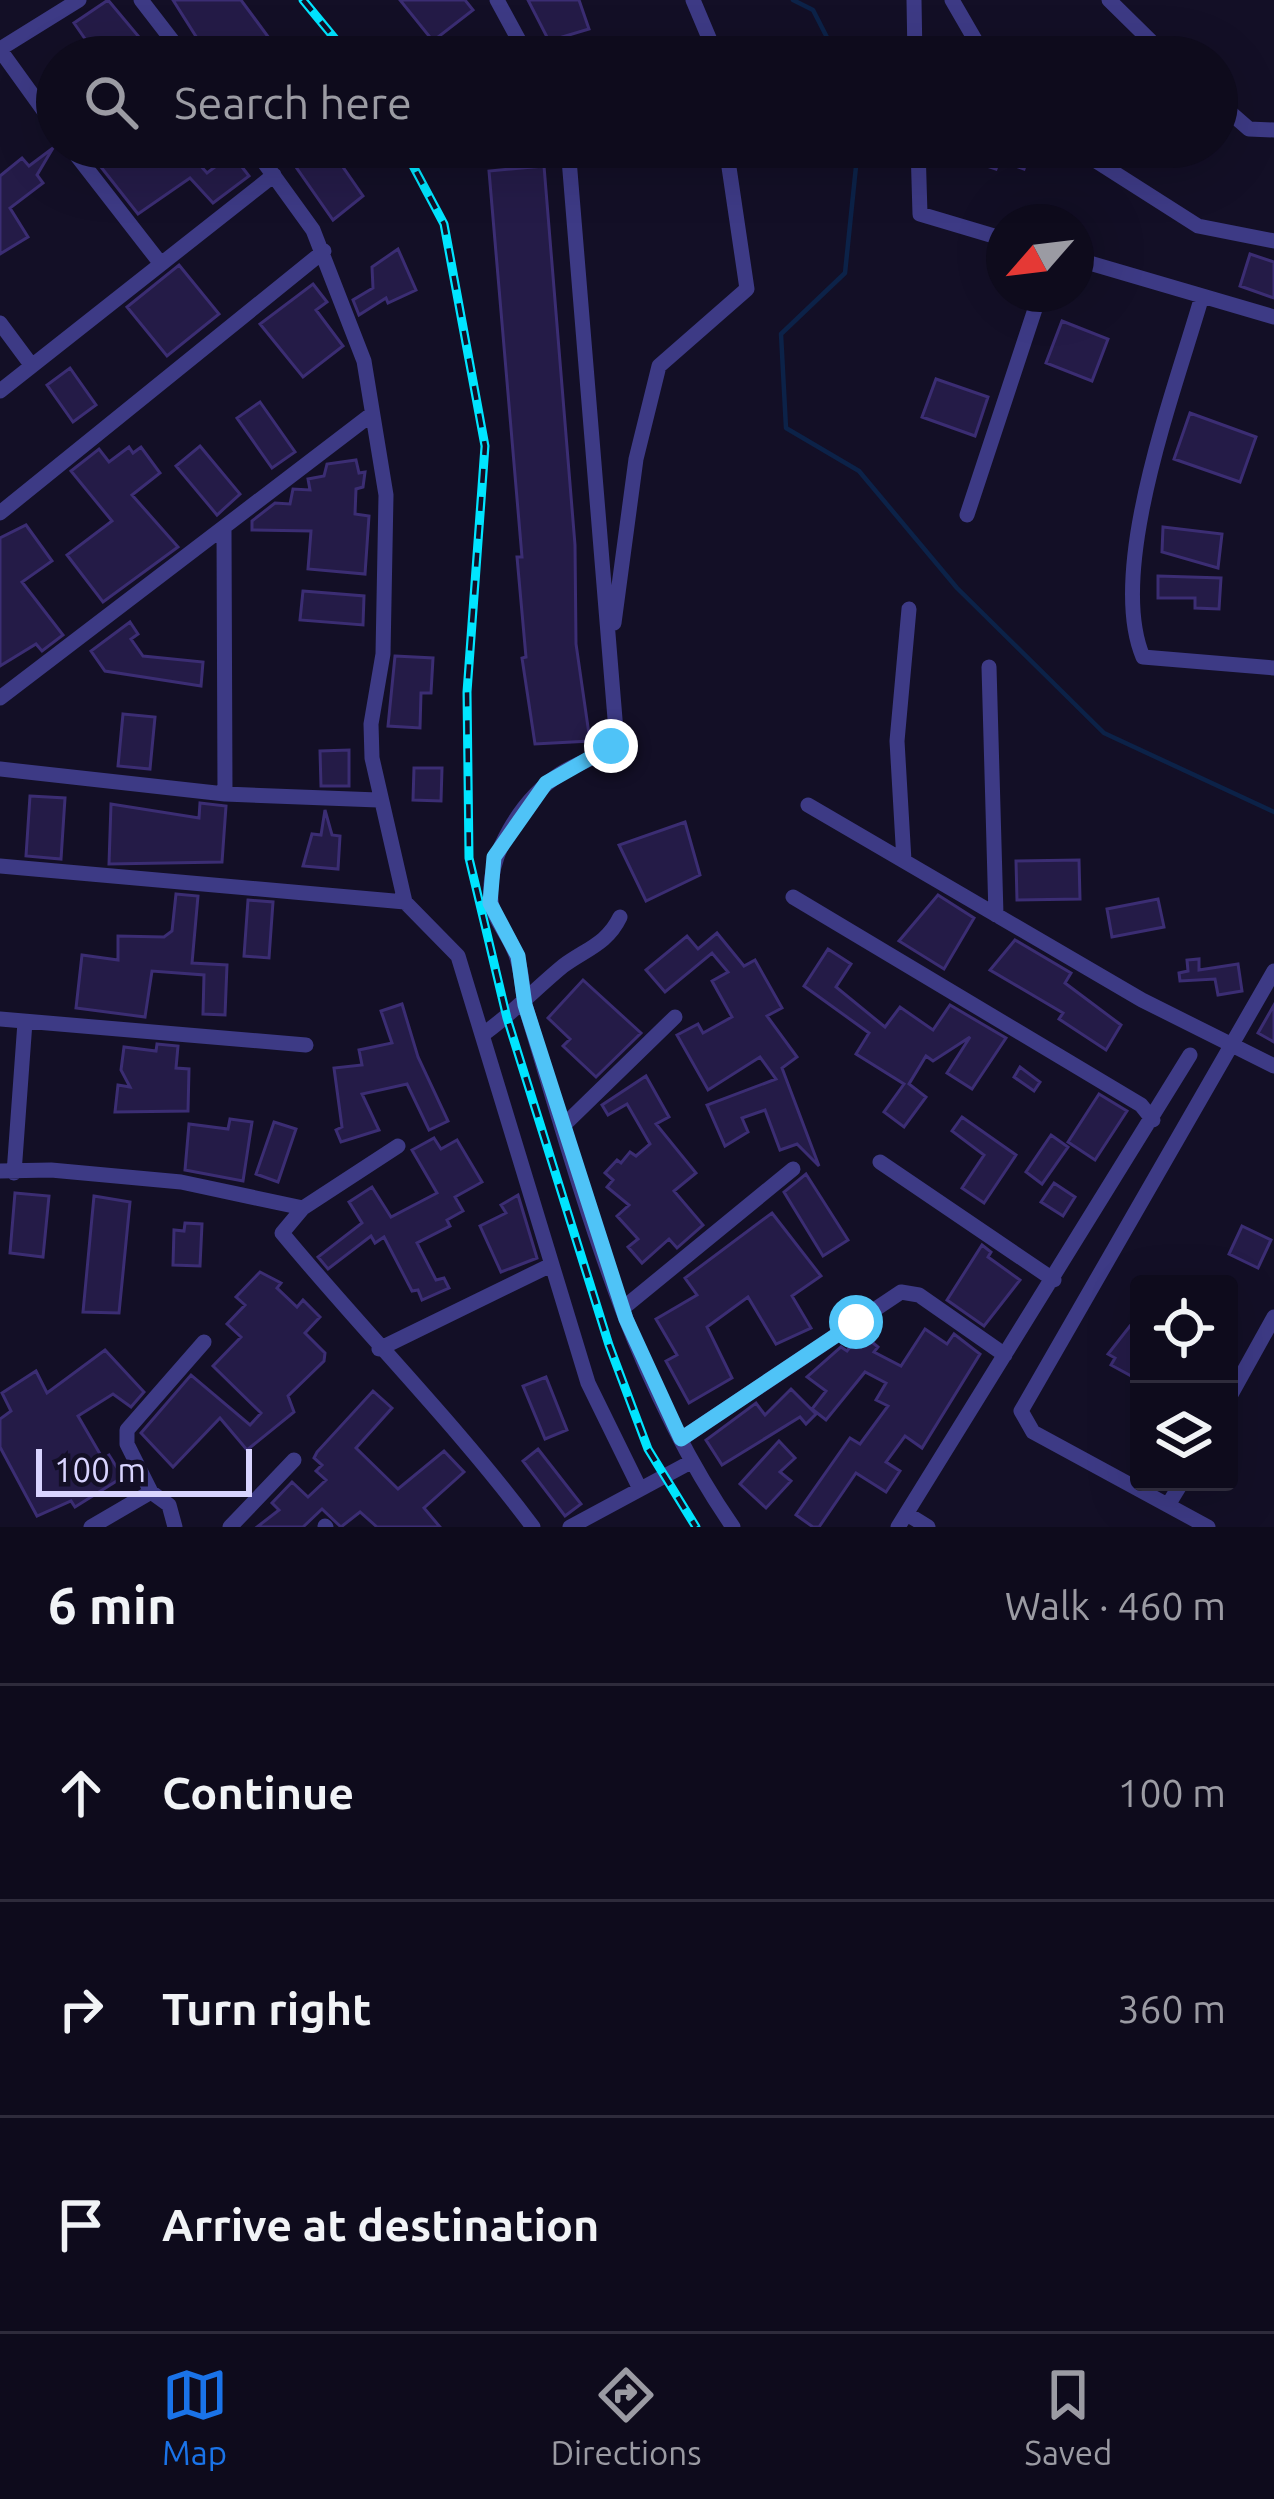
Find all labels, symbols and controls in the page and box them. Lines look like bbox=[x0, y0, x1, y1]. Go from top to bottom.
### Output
search box bbox=[36, 36, 1238, 168]
icon: search bbox=[78, 69, 144, 135]
text: Search here bbox=[174, 77, 412, 128]
north arrow bbox=[986, 204, 1094, 312]
route end bbox=[584, 719, 638, 773]
map controls bbox=[1130, 1275, 1238, 1491]
button: locate bbox=[1130, 1275, 1238, 1383]
route start bbox=[829, 1295, 883, 1349]
button: layers bbox=[1130, 1383, 1238, 1491]
scale bar bbox=[36, 1443, 252, 1496]
text: 100 m bbox=[54, 1451, 146, 1488]
text: 6 min bbox=[48, 1576, 177, 1634]
text: Walk · 460 m bbox=[1005, 1584, 1226, 1627]
icon: ahead bbox=[48, 1760, 114, 1826]
text: Continue bbox=[162, 1767, 354, 1818]
text: 100 m bbox=[1117, 1771, 1226, 1814]
icon: right bbox=[48, 1976, 114, 2042]
text: Turn right bbox=[162, 1983, 371, 2034]
text: 360 m bbox=[1117, 1987, 1226, 2030]
icon: arrive bbox=[48, 2192, 114, 2258]
text: Arrive at destination bbox=[162, 2199, 599, 2250]
tab: Map bbox=[162, 2362, 228, 2471]
tab: Directions bbox=[551, 2362, 701, 2471]
tab: Saved bbox=[1025, 2362, 1112, 2471]

